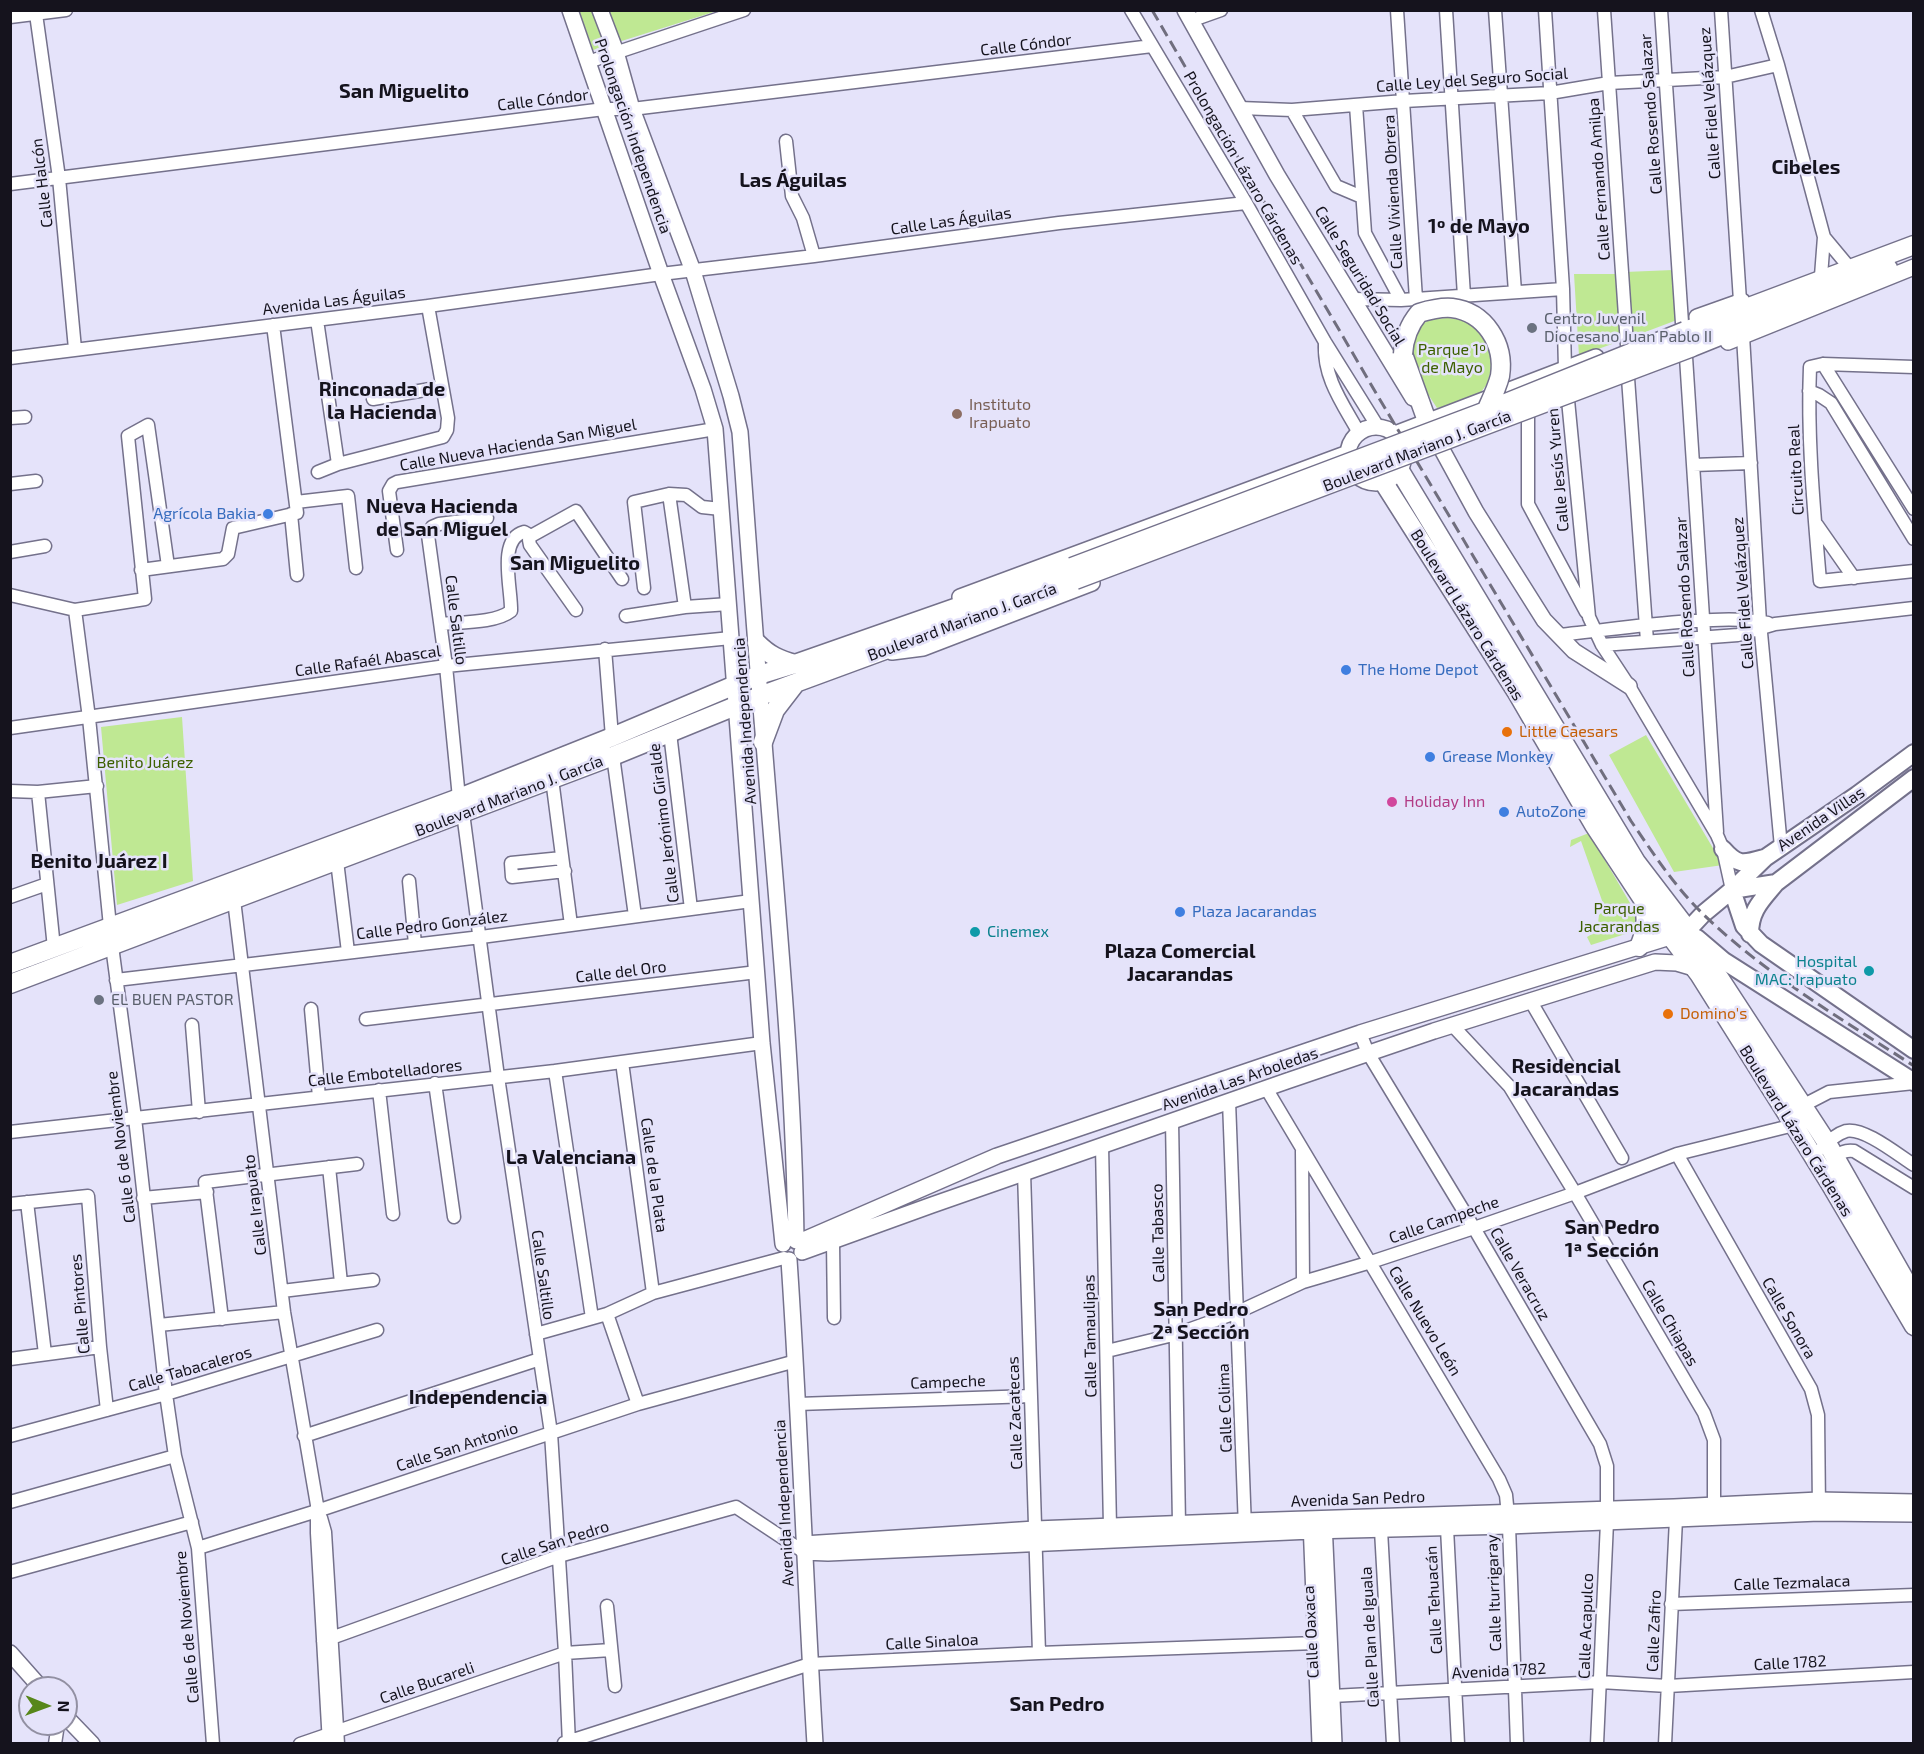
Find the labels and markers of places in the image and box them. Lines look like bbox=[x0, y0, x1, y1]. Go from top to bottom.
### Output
place label: Centro Juvenil Diocesano Juan Pablo II bbox=[1544, 309, 1712, 347]
marker: Centro Juvenil Diocesano Juan Pablo II bbox=[1525, 321, 1539, 335]
place label: Instituto Irapuato bbox=[969, 395, 1031, 433]
marker: Instituto Irapuato bbox=[950, 407, 964, 421]
place label: Agrícola Bakia bbox=[153, 504, 256, 524]
marker: Agrícola Bakia bbox=[261, 507, 275, 521]
place label: The Home Depot bbox=[1358, 660, 1478, 680]
marker: The Home Depot bbox=[1339, 663, 1353, 677]
place label: Little Caesars bbox=[1519, 722, 1618, 742]
marker: Little Caesars bbox=[1500, 725, 1514, 739]
place label: Grease Monkey bbox=[1442, 747, 1553, 767]
marker: Grease Monkey bbox=[1423, 750, 1437, 764]
place label: Holiday Inn bbox=[1404, 792, 1485, 812]
marker: Holiday Inn bbox=[1385, 795, 1399, 809]
place label: AutoZone bbox=[1516, 802, 1586, 822]
marker: AutoZone bbox=[1497, 805, 1511, 819]
place label: Plaza Jacarandas bbox=[1192, 902, 1317, 922]
marker: Plaza Jacarandas bbox=[1173, 905, 1187, 919]
place label: Cinemex bbox=[987, 922, 1049, 942]
marker: Cinemex bbox=[968, 925, 982, 939]
place label: Hospital MAC: Irapuato bbox=[1755, 952, 1857, 990]
marker: Hospital MAC: Irapuato bbox=[1862, 964, 1876, 978]
place label: EL BUEN PASTOR bbox=[111, 990, 234, 1010]
marker: EL BUEN PASTOR bbox=[92, 993, 106, 1007]
place label: Domino's bbox=[1680, 1004, 1747, 1024]
marker: Domino's bbox=[1661, 1007, 1675, 1021]

